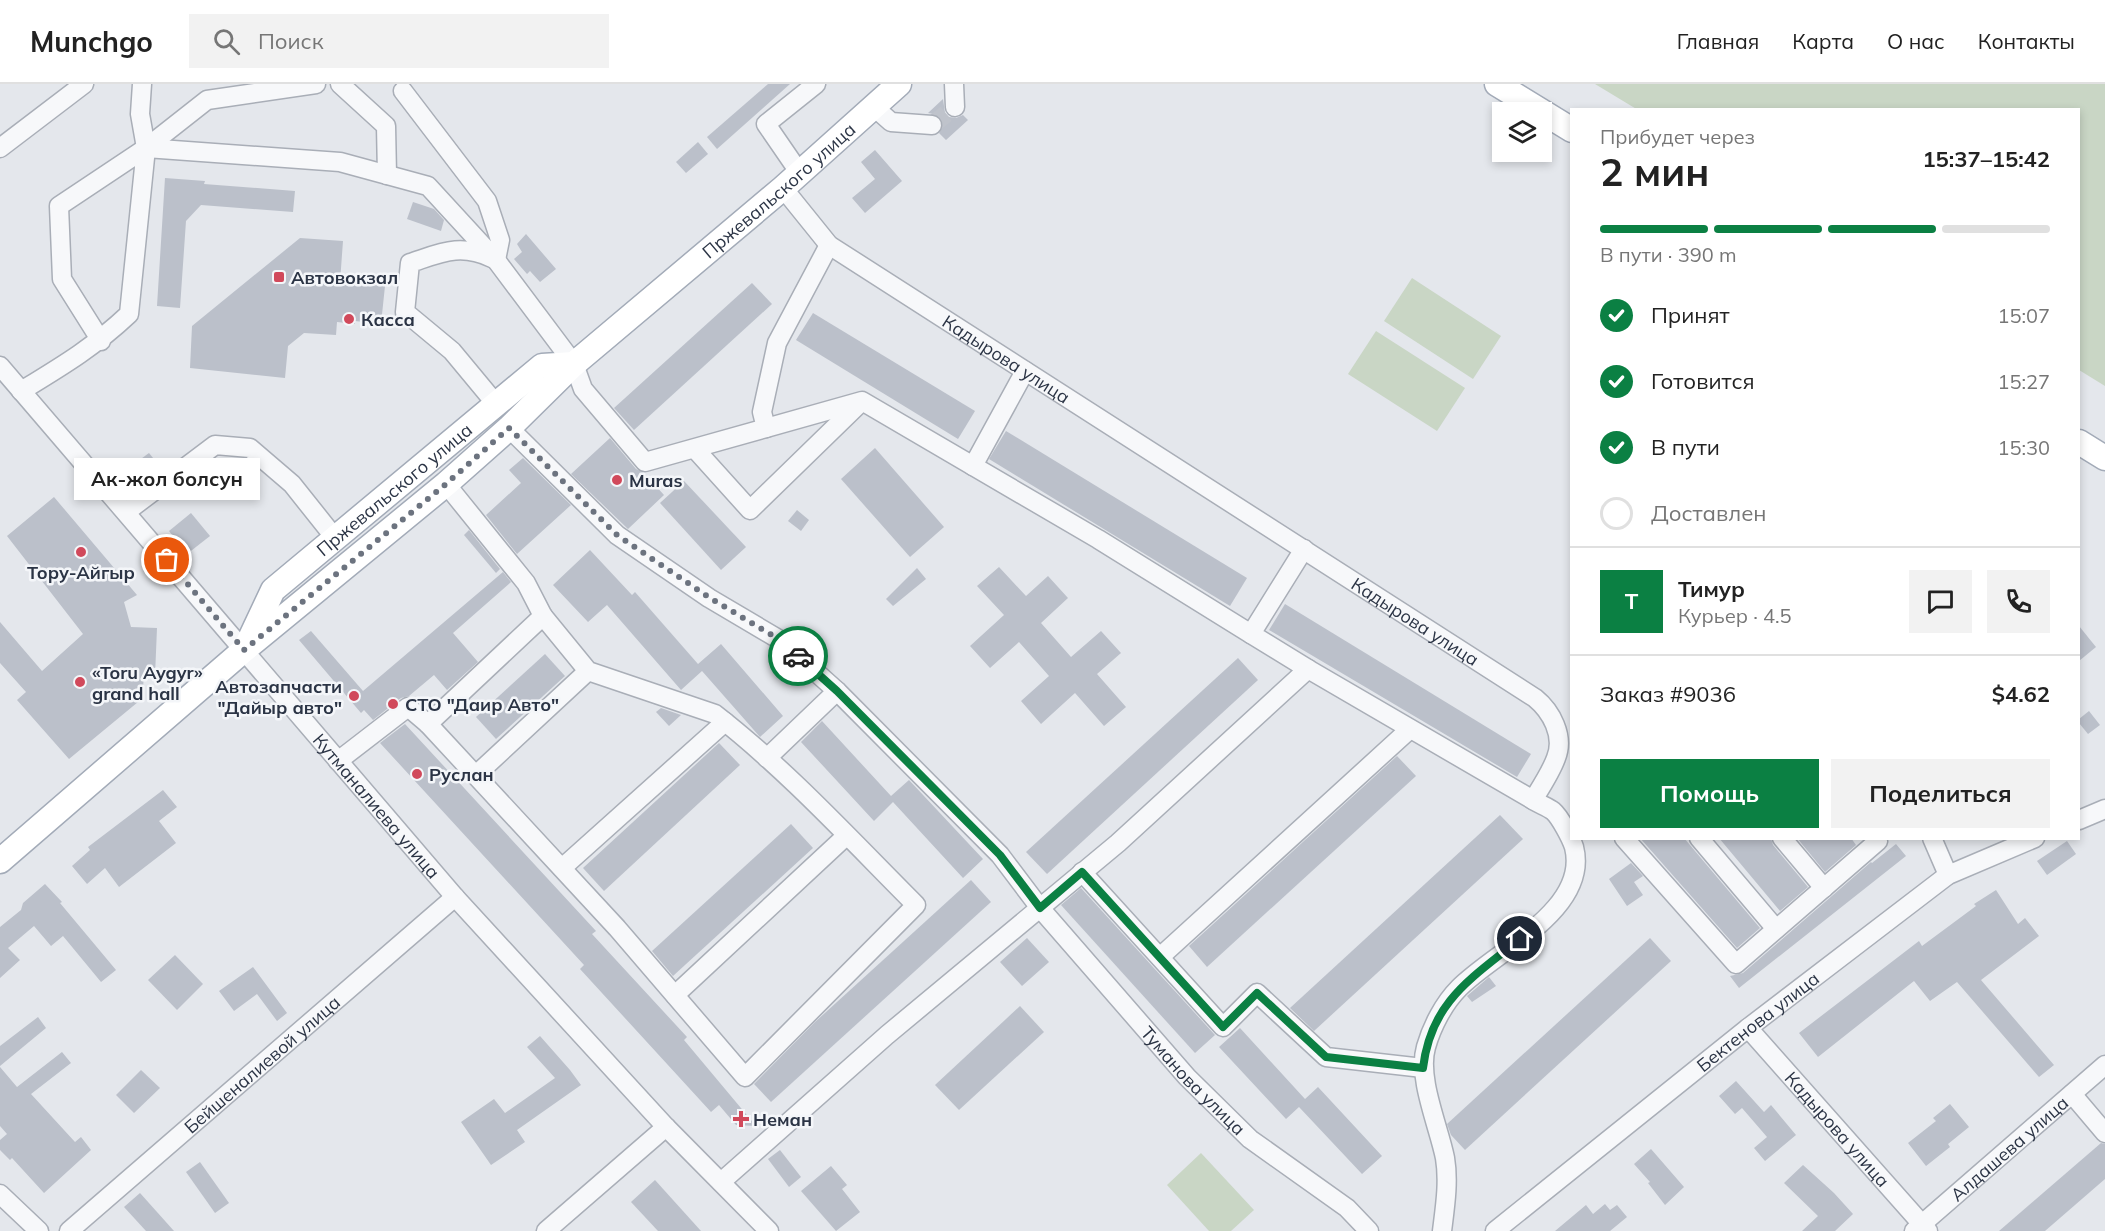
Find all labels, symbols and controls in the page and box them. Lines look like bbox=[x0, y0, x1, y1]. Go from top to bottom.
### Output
search box bbox=[189, 14, 609, 68]
text: Munchgo bbox=[30, 24, 153, 59]
icon: search bbox=[210, 25, 243, 58]
text: Поиск bbox=[258, 27, 324, 55]
text: Главная bbox=[1677, 28, 1759, 54]
text: Карта bbox=[1792, 28, 1854, 54]
text: О нас bbox=[1887, 28, 1945, 54]
text: Контакты bbox=[1978, 28, 2075, 54]
map controls bbox=[1492, 102, 1552, 162]
button: layers bbox=[1492, 102, 1552, 162]
street label: Пржевальского улица bbox=[697, 117, 860, 263]
text: Прибудет через bbox=[1600, 124, 1755, 149]
text: 15:37–15:42 bbox=[1922, 145, 2050, 173]
text: 2 мин bbox=[1600, 147, 1709, 196]
text: В пути · 390 m bbox=[1600, 242, 1736, 267]
place label: Автовокзал bbox=[291, 266, 398, 289]
marker: Автовокзал bbox=[272, 270, 286, 284]
icon: check bbox=[1600, 299, 1633, 332]
text: Принят bbox=[1651, 301, 1730, 329]
text: 15:07 bbox=[1997, 303, 2050, 328]
place label: Касса bbox=[361, 308, 415, 331]
street label: Кадырова улица bbox=[938, 309, 1074, 408]
marker: Касса bbox=[342, 312, 356, 326]
icon: check bbox=[1600, 365, 1633, 398]
text: Готовится bbox=[1651, 367, 1755, 395]
text: 15:27 bbox=[1997, 369, 2050, 394]
street label: Пржевальского улица bbox=[311, 418, 477, 561]
icon: check bbox=[1600, 431, 1633, 464]
text: В пути bbox=[1651, 433, 1720, 461]
text: 15:30 bbox=[1997, 435, 2050, 460]
callout: Ак-жол болсун bbox=[74, 458, 260, 500]
text: Ак-жол болсун bbox=[91, 466, 243, 491]
place label: Muras bbox=[629, 469, 683, 492]
marker: Muras bbox=[610, 473, 624, 487]
text: Доставлен bbox=[1651, 499, 1767, 527]
pin bbox=[141, 534, 192, 585]
icon: bag bbox=[150, 543, 183, 576]
marker: Тору-Айгыр bbox=[74, 545, 88, 559]
place label: Тору-Айгыр bbox=[27, 561, 135, 584]
button: chat bbox=[1909, 570, 1972, 633]
button: phone bbox=[1987, 570, 2050, 633]
street label: Кадырова улица bbox=[1347, 572, 1483, 671]
text: Тимур bbox=[1678, 575, 1745, 603]
text: Т bbox=[1625, 587, 1638, 615]
text: Курьер · 4.5 bbox=[1678, 603, 1792, 628]
courier bbox=[768, 626, 828, 686]
icon: car bbox=[782, 640, 815, 673]
place label: «Toru Aygyr» grand hall bbox=[92, 661, 203, 705]
marker: «Toru Aygyr» grand hall bbox=[73, 675, 87, 689]
place label: Автозапчасти "Дайыр авто" bbox=[215, 675, 342, 719]
text: Заказ #9036 bbox=[1600, 680, 1736, 708]
text: $4.62 bbox=[1992, 680, 2050, 708]
marker: Автозапчасти "Дайыр авто" bbox=[347, 689, 361, 703]
place label: СТО "Даир Авто" bbox=[405, 693, 559, 716]
marker: СТО "Даир Авто" bbox=[386, 697, 400, 711]
street label: Кутманалиева улица bbox=[308, 728, 445, 883]
button: Помощь bbox=[1600, 759, 1819, 828]
button: Поделиться bbox=[1831, 759, 2050, 828]
place label: Руслан bbox=[429, 763, 494, 786]
marker: Руслан bbox=[410, 767, 424, 781]
pin bbox=[1494, 913, 1545, 964]
icon: home bbox=[1503, 922, 1536, 955]
street label: Бектенова улица bbox=[1692, 966, 1824, 1076]
street label: Бейшеналиевой улица bbox=[179, 990, 345, 1138]
street label: Туманова улица bbox=[1136, 1021, 1251, 1140]
street label: Кадырова улица bbox=[1780, 1066, 1895, 1192]
street label: Алдашева улица bbox=[1945, 1091, 2073, 1206]
place label: Неман bbox=[753, 1108, 812, 1131]
marker: Неман bbox=[734, 1112, 748, 1126]

